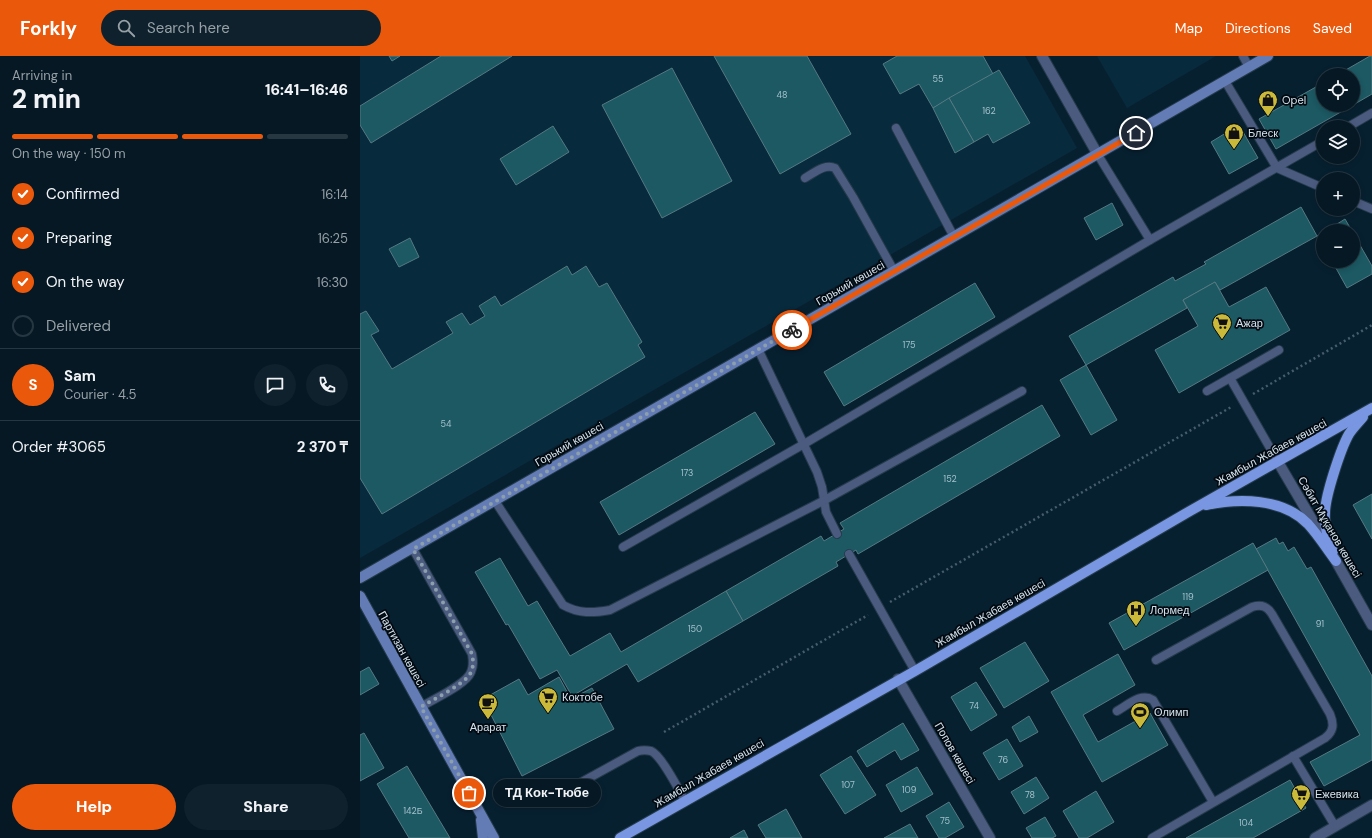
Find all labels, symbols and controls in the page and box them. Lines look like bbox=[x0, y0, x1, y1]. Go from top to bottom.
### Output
search box bbox=[101, 10, 381, 46]
text: Forkly bbox=[20, 16, 77, 41]
icon: search bbox=[115, 17, 137, 39]
text: Search here bbox=[147, 18, 230, 38]
text: Map bbox=[1175, 19, 1203, 37]
text: Directions bbox=[1225, 19, 1291, 37]
text: Saved bbox=[1313, 19, 1352, 37]
text: Arriving in bbox=[12, 67, 72, 84]
map controls bbox=[1316, 68, 1360, 268]
button: locate bbox=[1316, 68, 1360, 112]
house number: 55 bbox=[933, 73, 943, 85]
text: 16:41–16:46 bbox=[265, 80, 348, 100]
text: 2 min bbox=[12, 82, 81, 116]
house number: 48 bbox=[777, 89, 787, 101]
shop icon: Opel bbox=[1257, 89, 1279, 117]
place label: Opel bbox=[1282, 93, 1306, 107]
house number: 162 bbox=[982, 105, 996, 117]
pin bbox=[1119, 116, 1153, 150]
button: layers bbox=[1316, 120, 1360, 164]
icon: home bbox=[1125, 122, 1147, 144]
shop icon: Блеск bbox=[1223, 122, 1245, 150]
place label: Блеск bbox=[1248, 126, 1278, 140]
text: On the way · 150 m bbox=[12, 145, 126, 162]
button: + bbox=[1316, 172, 1360, 216]
icon: check bbox=[12, 183, 34, 205]
text: Confirmed bbox=[46, 184, 120, 204]
text: 16:14 bbox=[321, 186, 348, 203]
button: − bbox=[1316, 224, 1360, 268]
icon: check bbox=[12, 227, 34, 249]
text: Preparing bbox=[46, 228, 112, 248]
text: 16:25 bbox=[318, 230, 348, 247]
street label: Горький көшесі bbox=[813, 258, 887, 308]
icon: check bbox=[12, 271, 34, 293]
text: On the way bbox=[46, 272, 125, 292]
text: 16:30 bbox=[317, 274, 348, 291]
courier bbox=[772, 310, 812, 350]
supermarket icon: Ажар bbox=[1211, 312, 1233, 340]
text: Delivered bbox=[46, 316, 111, 336]
place label: Ажар bbox=[1236, 316, 1263, 330]
icon: bike bbox=[781, 319, 803, 341]
house number: 175 bbox=[903, 339, 915, 351]
button: chat bbox=[254, 364, 296, 406]
button: phone bbox=[306, 364, 348, 406]
text: Sam bbox=[64, 366, 96, 386]
text: S bbox=[28, 375, 38, 395]
text: Courier · 4.5 bbox=[64, 386, 137, 403]
street label: Жамбыл Жабаев көшесі bbox=[1213, 416, 1329, 488]
house number: 54 bbox=[441, 418, 452, 430]
street label: Горький көшесі bbox=[532, 419, 606, 469]
text: Order #3065 bbox=[12, 437, 106, 457]
text: 2 370 ₸ bbox=[297, 437, 348, 457]
house number: 173 bbox=[681, 467, 693, 479]
house number: 152 bbox=[943, 473, 957, 485]
street label: Сәбит Мұқанов көшесі bbox=[1295, 474, 1365, 580]
street label: Жамбыл Жабаев көшесі bbox=[933, 576, 1047, 650]
house number: 119 bbox=[1182, 591, 1194, 603]
hospital icon: Лормед bbox=[1125, 599, 1147, 627]
place label: Лормед bbox=[1150, 603, 1190, 617]
street label: Партизан көшесі bbox=[375, 608, 429, 690]
house number: 91 bbox=[1316, 618, 1324, 630]
house number: 150 bbox=[688, 623, 702, 635]
supermarket icon: Коктобе bbox=[537, 686, 559, 714]
place label: Коктобе bbox=[562, 690, 603, 704]
cafe icon: Арарат bbox=[477, 692, 499, 720]
house number: 74 bbox=[969, 700, 979, 712]
sports icon: Олимп bbox=[1129, 701, 1151, 729]
place label: Олимп bbox=[1154, 705, 1189, 719]
place label: Арарат bbox=[470, 720, 506, 734]
street label: Попов көшесі bbox=[932, 720, 978, 786]
street label: Жамбыл Жабаев көшесі bbox=[652, 736, 766, 810]
house number: 76 bbox=[998, 754, 1008, 766]
pin bbox=[452, 776, 486, 810]
callout: ТД Кок-Тюбе bbox=[493, 779, 601, 807]
house number: 107 bbox=[841, 779, 855, 791]
icon: bag bbox=[458, 782, 480, 804]
supermarket icon: Ежевика bbox=[1290, 783, 1312, 811]
button: Help bbox=[12, 784, 176, 830]
button: Share bbox=[184, 784, 348, 830]
text: ТД Кок-Тюбе bbox=[505, 784, 589, 801]
house number: 109 bbox=[902, 784, 917, 796]
place label: Ежевика bbox=[1315, 787, 1360, 801]
house number: 78 bbox=[1025, 789, 1035, 801]
house number: 142Б bbox=[403, 805, 423, 817]
house number: 75 bbox=[940, 815, 950, 827]
house number: 104 bbox=[1239, 817, 1254, 829]

